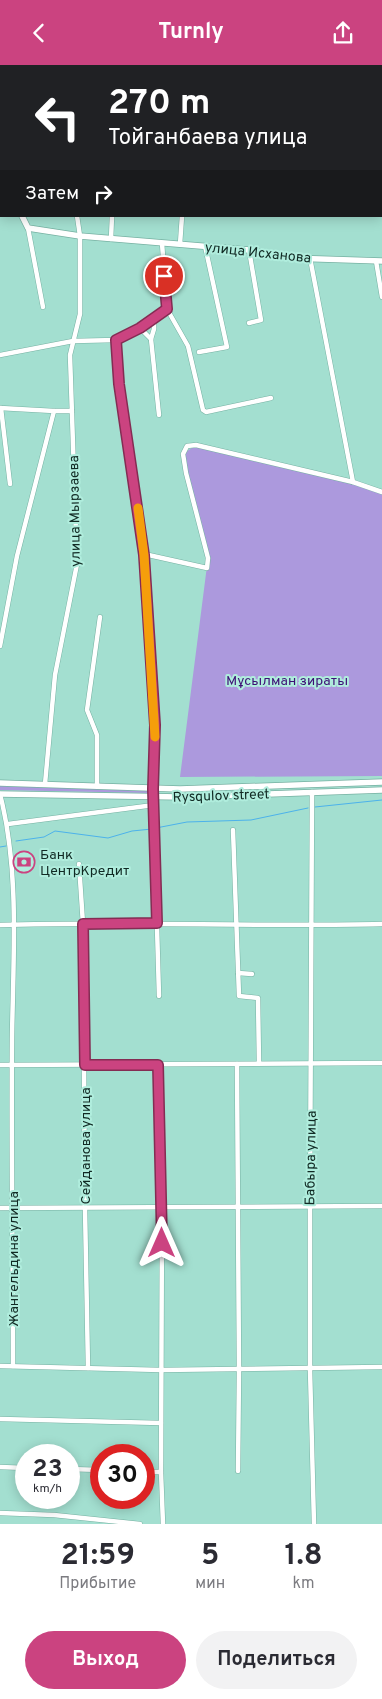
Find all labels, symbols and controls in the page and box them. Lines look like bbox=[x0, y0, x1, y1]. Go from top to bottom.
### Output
icon: back bbox=[25, 19, 53, 47]
text: Turnly bbox=[158, 19, 224, 46]
icon: share bbox=[329, 19, 357, 47]
text: 270 m bbox=[108, 82, 210, 126]
icon: left bbox=[25, 85, 90, 150]
text: Тойганбаева улица bbox=[108, 125, 307, 152]
icon: right bbox=[89, 180, 117, 208]
text: Затем bbox=[25, 182, 79, 206]
street label: улица Исханова bbox=[204, 239, 312, 268]
pin bbox=[143, 255, 185, 297]
icon: arrive bbox=[150, 262, 178, 290]
street label: улица Мырзаева bbox=[66, 455, 85, 567]
park label: Мұсылман зираты bbox=[226, 673, 348, 690]
street label: Rysqulov street bbox=[172, 786, 270, 807]
place label: Банк ЦентрКредит bbox=[40, 847, 129, 880]
bank icon: Банк ЦентрКредит bbox=[12, 850, 36, 874]
street label: Сейданова улица bbox=[78, 1087, 95, 1205]
street label: Бабыра улица bbox=[302, 1111, 321, 1206]
street label: Жангельдина улица bbox=[6, 1191, 23, 1327]
position arrow bbox=[135, 1216, 187, 1268]
speed limit sign: 30 bbox=[90, 1444, 155, 1509]
text: 23 bbox=[32, 1454, 63, 1486]
text: km/h bbox=[33, 1481, 62, 1497]
text: 21:59 bbox=[60, 1538, 135, 1575]
text: 5 bbox=[201, 1538, 219, 1575]
text: 1.8 bbox=[284, 1538, 323, 1575]
text: Прибытие bbox=[59, 1574, 136, 1594]
text: мин bbox=[195, 1574, 225, 1594]
text: km bbox=[292, 1574, 315, 1594]
button: Выход bbox=[25, 1631, 186, 1689]
button: Поделиться bbox=[196, 1631, 357, 1689]

